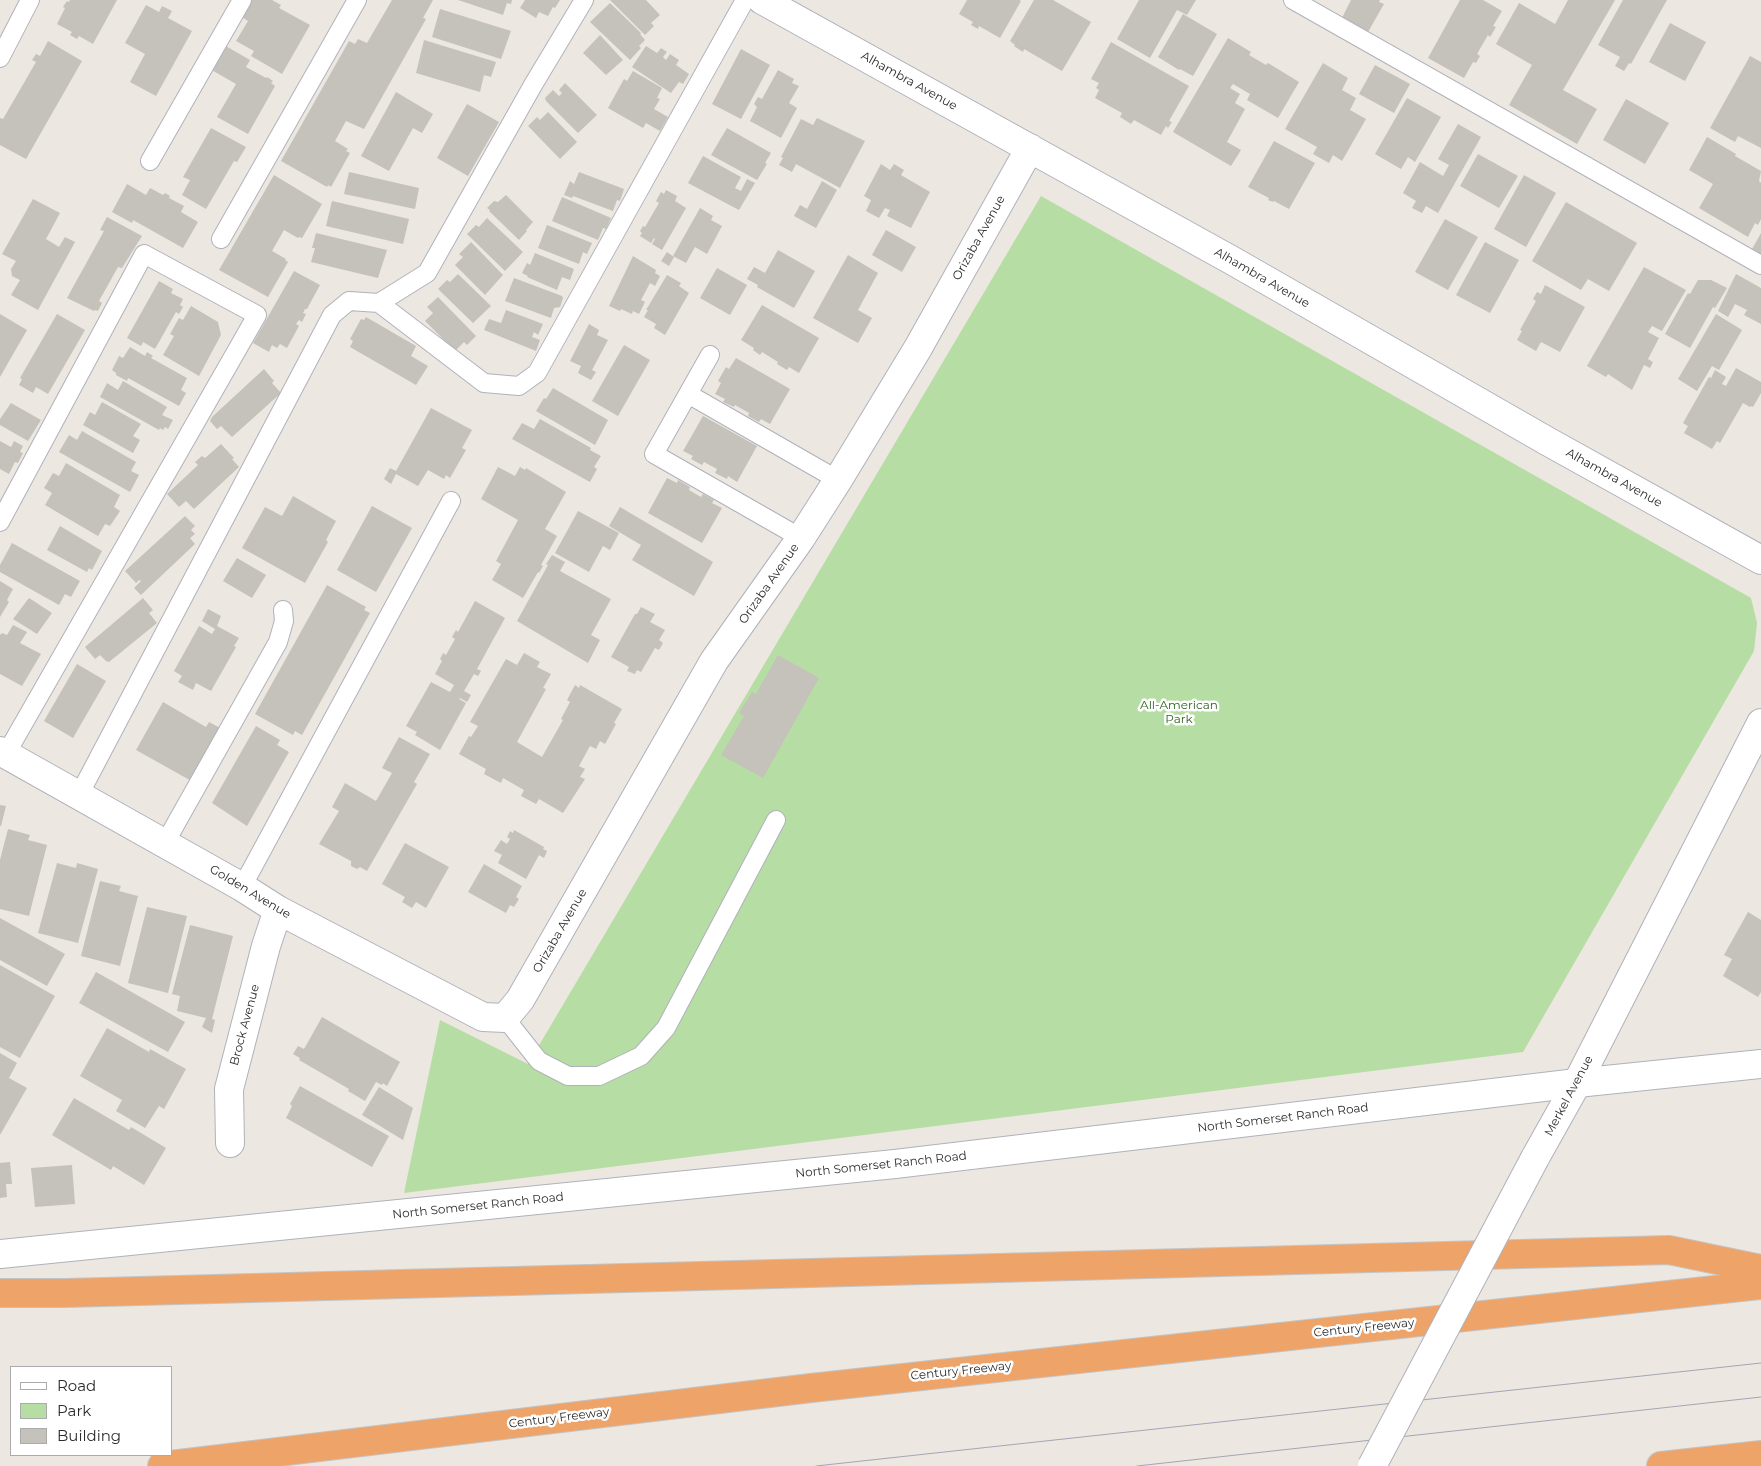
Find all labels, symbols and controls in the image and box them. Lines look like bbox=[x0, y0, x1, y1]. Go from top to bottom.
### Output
street label: Alhambra Avenue bbox=[858, 49, 960, 113]
street label: Orizaba Avenue bbox=[950, 193, 1008, 283]
street label: Alhambra Avenue bbox=[1212, 245, 1312, 311]
street label: Alhambra Avenue bbox=[1563, 446, 1665, 510]
street label: Orizaba Avenue bbox=[736, 541, 802, 627]
park label: All-American Park bbox=[1140, 698, 1218, 726]
street label: Golden Avenue bbox=[207, 862, 293, 922]
street label: Orizaba Avenue bbox=[530, 886, 590, 976]
street label: Brock Avenue bbox=[227, 983, 263, 1067]
street label: Merkel Avenue bbox=[1542, 1053, 1596, 1139]
street label: North Somerset Ranch Road bbox=[1197, 1100, 1369, 1136]
street label: North Somerset Ranch Road bbox=[795, 1149, 967, 1181]
street label: North Somerset Ranch Road bbox=[392, 1190, 564, 1222]
street label: Century Freeway bbox=[1313, 1316, 1415, 1340]
street label: Century Freeway bbox=[910, 1359, 1012, 1383]
legend bbox=[10, 1366, 172, 1456]
text: Road bbox=[57, 1376, 96, 1395]
text: Park bbox=[57, 1401, 91, 1420]
street label: Century Freeway bbox=[508, 1405, 610, 1431]
text: Building bbox=[57, 1426, 121, 1445]

